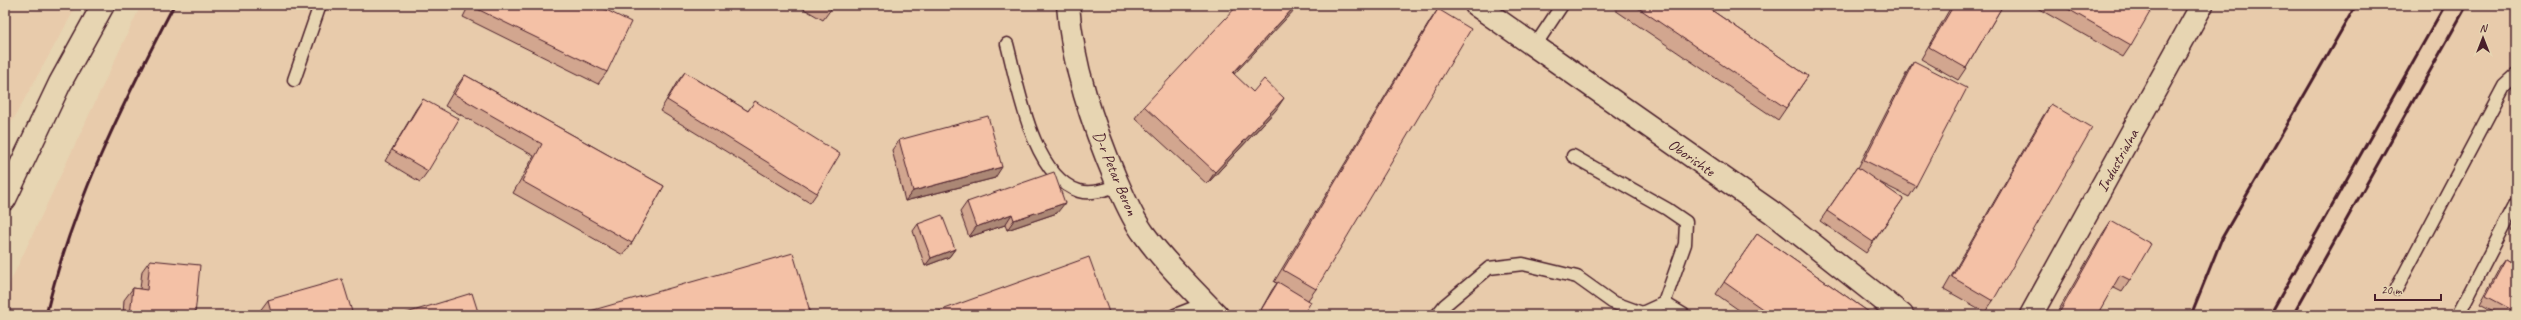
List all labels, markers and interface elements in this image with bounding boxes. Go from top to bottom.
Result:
north arrow [2463,18,2503,58]
text: N [2480,21,2489,35]
street label: Industrialna [2092,125,2144,195]
street label: D-r Petar Beron [1088,128,1142,219]
street label: Oborishte [1664,135,1720,182]
scale bar [2375,276,2441,302]
text: 20 m [2381,282,2403,298]

